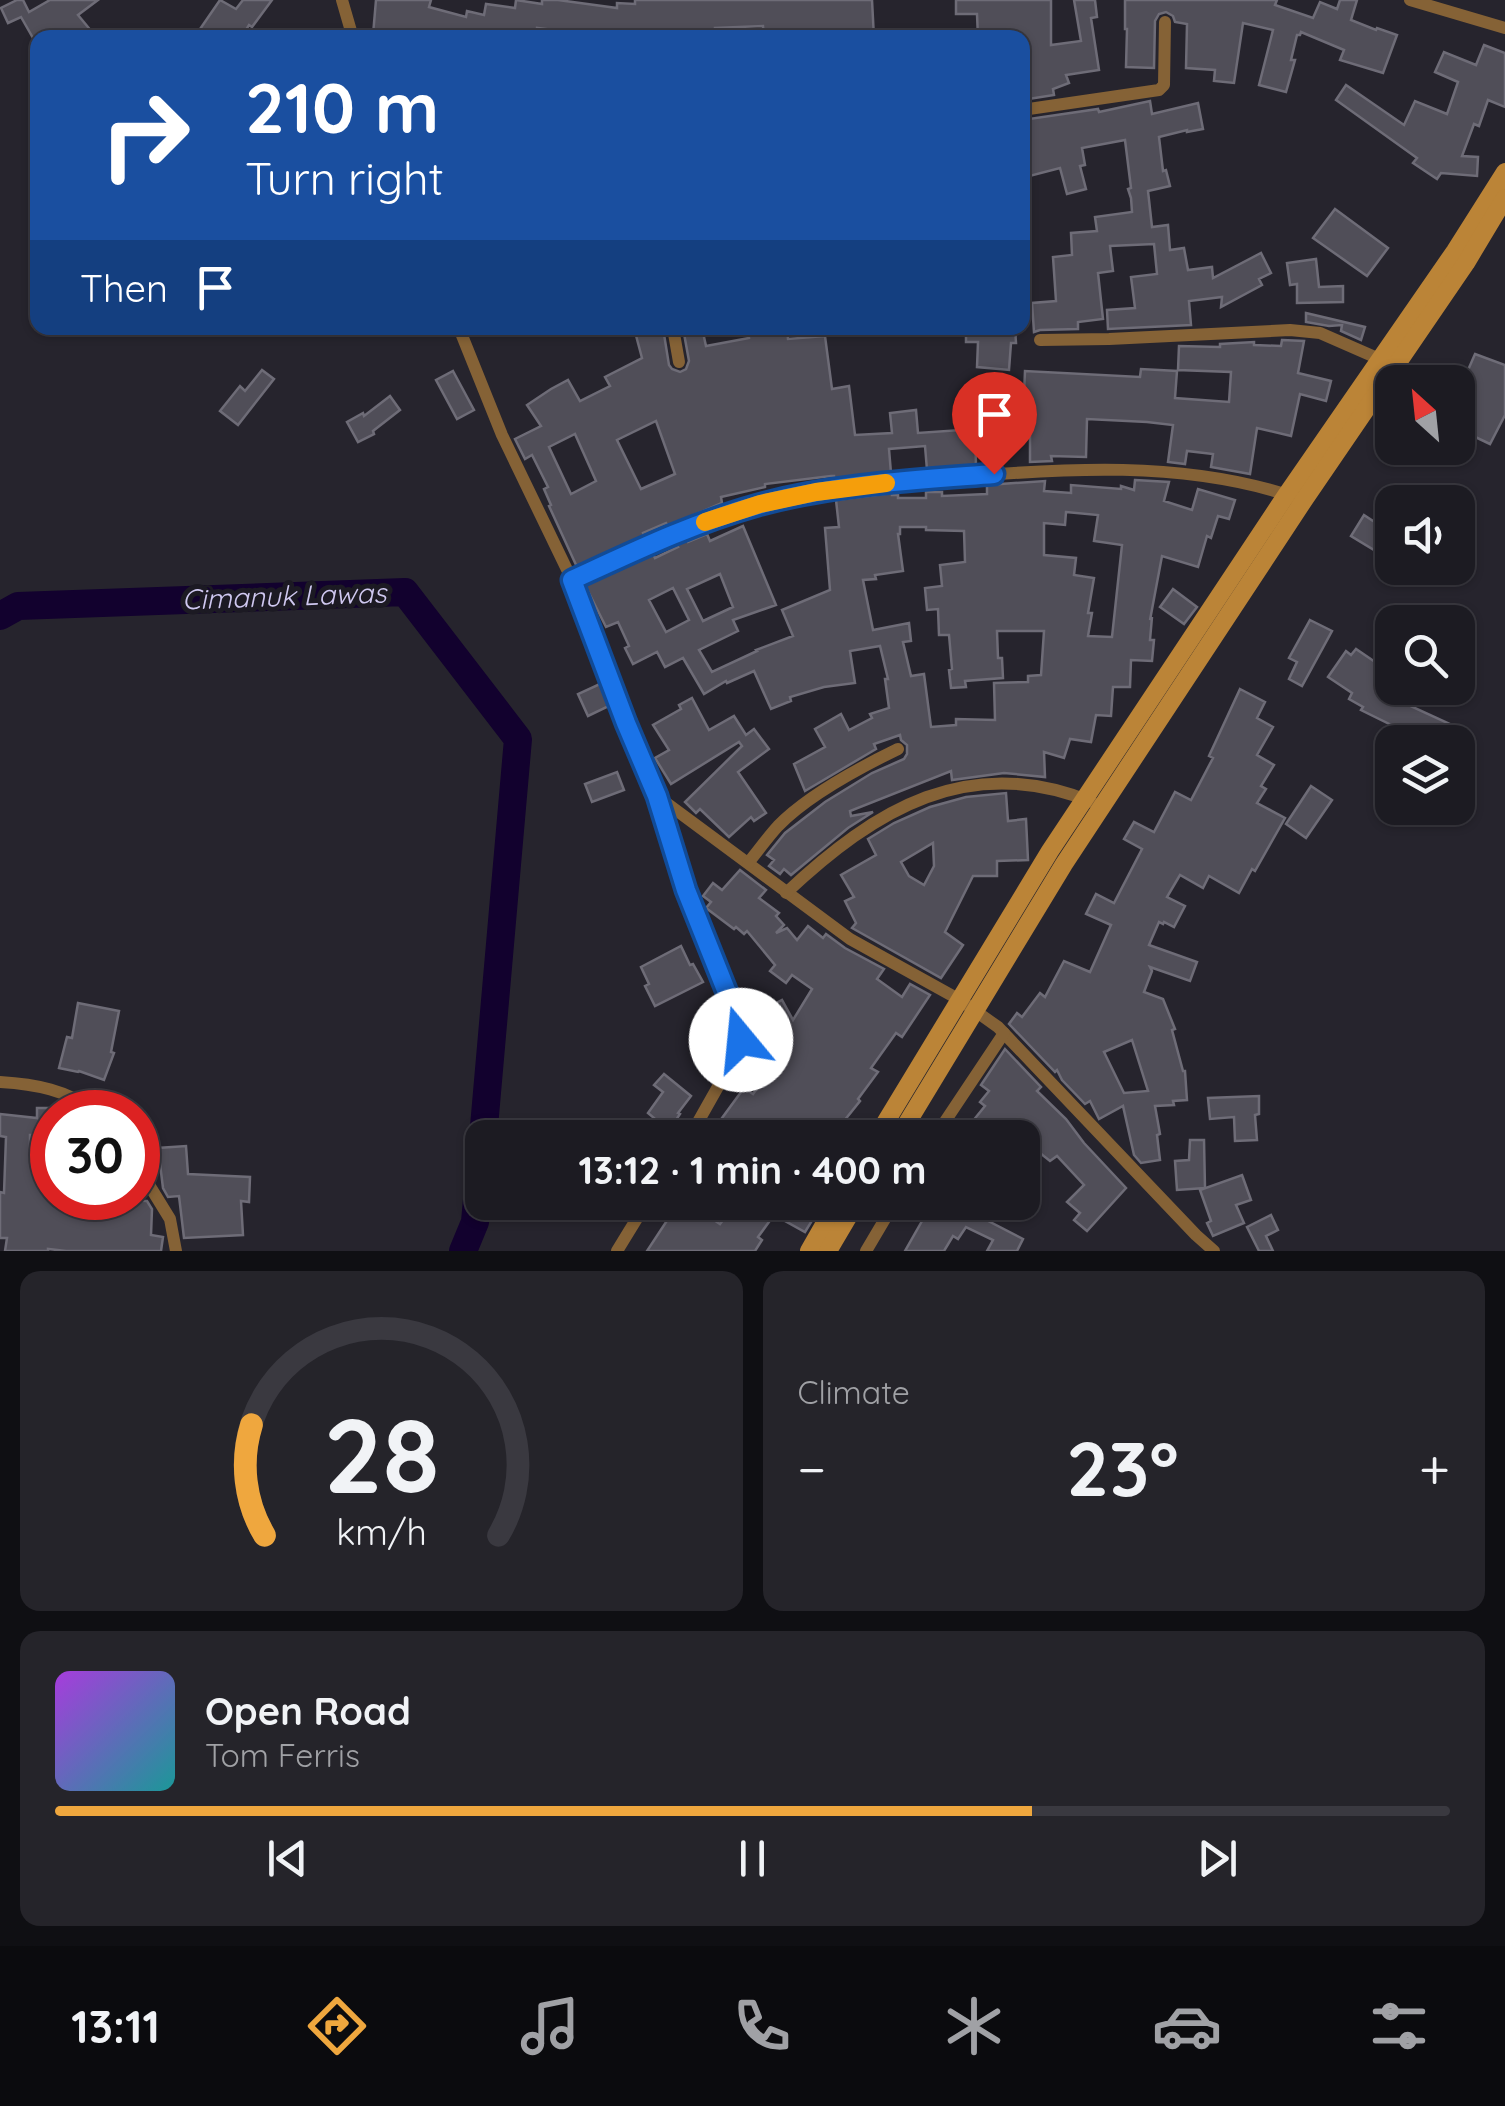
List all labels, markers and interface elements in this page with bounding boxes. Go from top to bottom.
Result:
text: 210 m [245,63,439,151]
icon: right [80,70,210,200]
text: Turn right [245,150,444,206]
icon: arrive [188,260,243,315]
text: Then [80,264,168,312]
north arrow [1375,365,1475,465]
map controls [1375,365,1475,825]
pin [952,372,1037,475]
icon: arrive [967,387,1022,442]
button: sound [1375,485,1475,585]
water label: Cimanuk Lawas [181,574,389,617]
button: search [1375,605,1475,705]
button: layers [1375,725,1475,825]
position arrow [689,988,793,1092]
speed limit sign: 30 [30,1090,160,1220]
text: 13:12 · 1 min · 400 m [578,1146,927,1194]
text: Climate [798,1372,910,1412]
text: 28 [323,1389,439,1519]
text: 23° [1066,1421,1179,1515]
text: − [798,1434,826,1503]
text: + [1419,1434,1450,1503]
text: km/h [336,1509,427,1554]
text: Open Road [205,1687,411,1735]
text: Tom Ferris [205,1735,360,1775]
icon: previous [260,1831,315,1886]
icon: pause [725,1831,780,1886]
icon: next [1190,1831,1245,1886]
icon: directions [302,1991,372,2061]
icon: music [515,1991,585,2061]
icon: phone [727,1991,797,2061]
icon: climate [939,1991,1009,2061]
icon: car [1152,1991,1222,2061]
icon: filters [1364,1991,1434,2061]
text: 13:11 [71,1998,160,2054]

